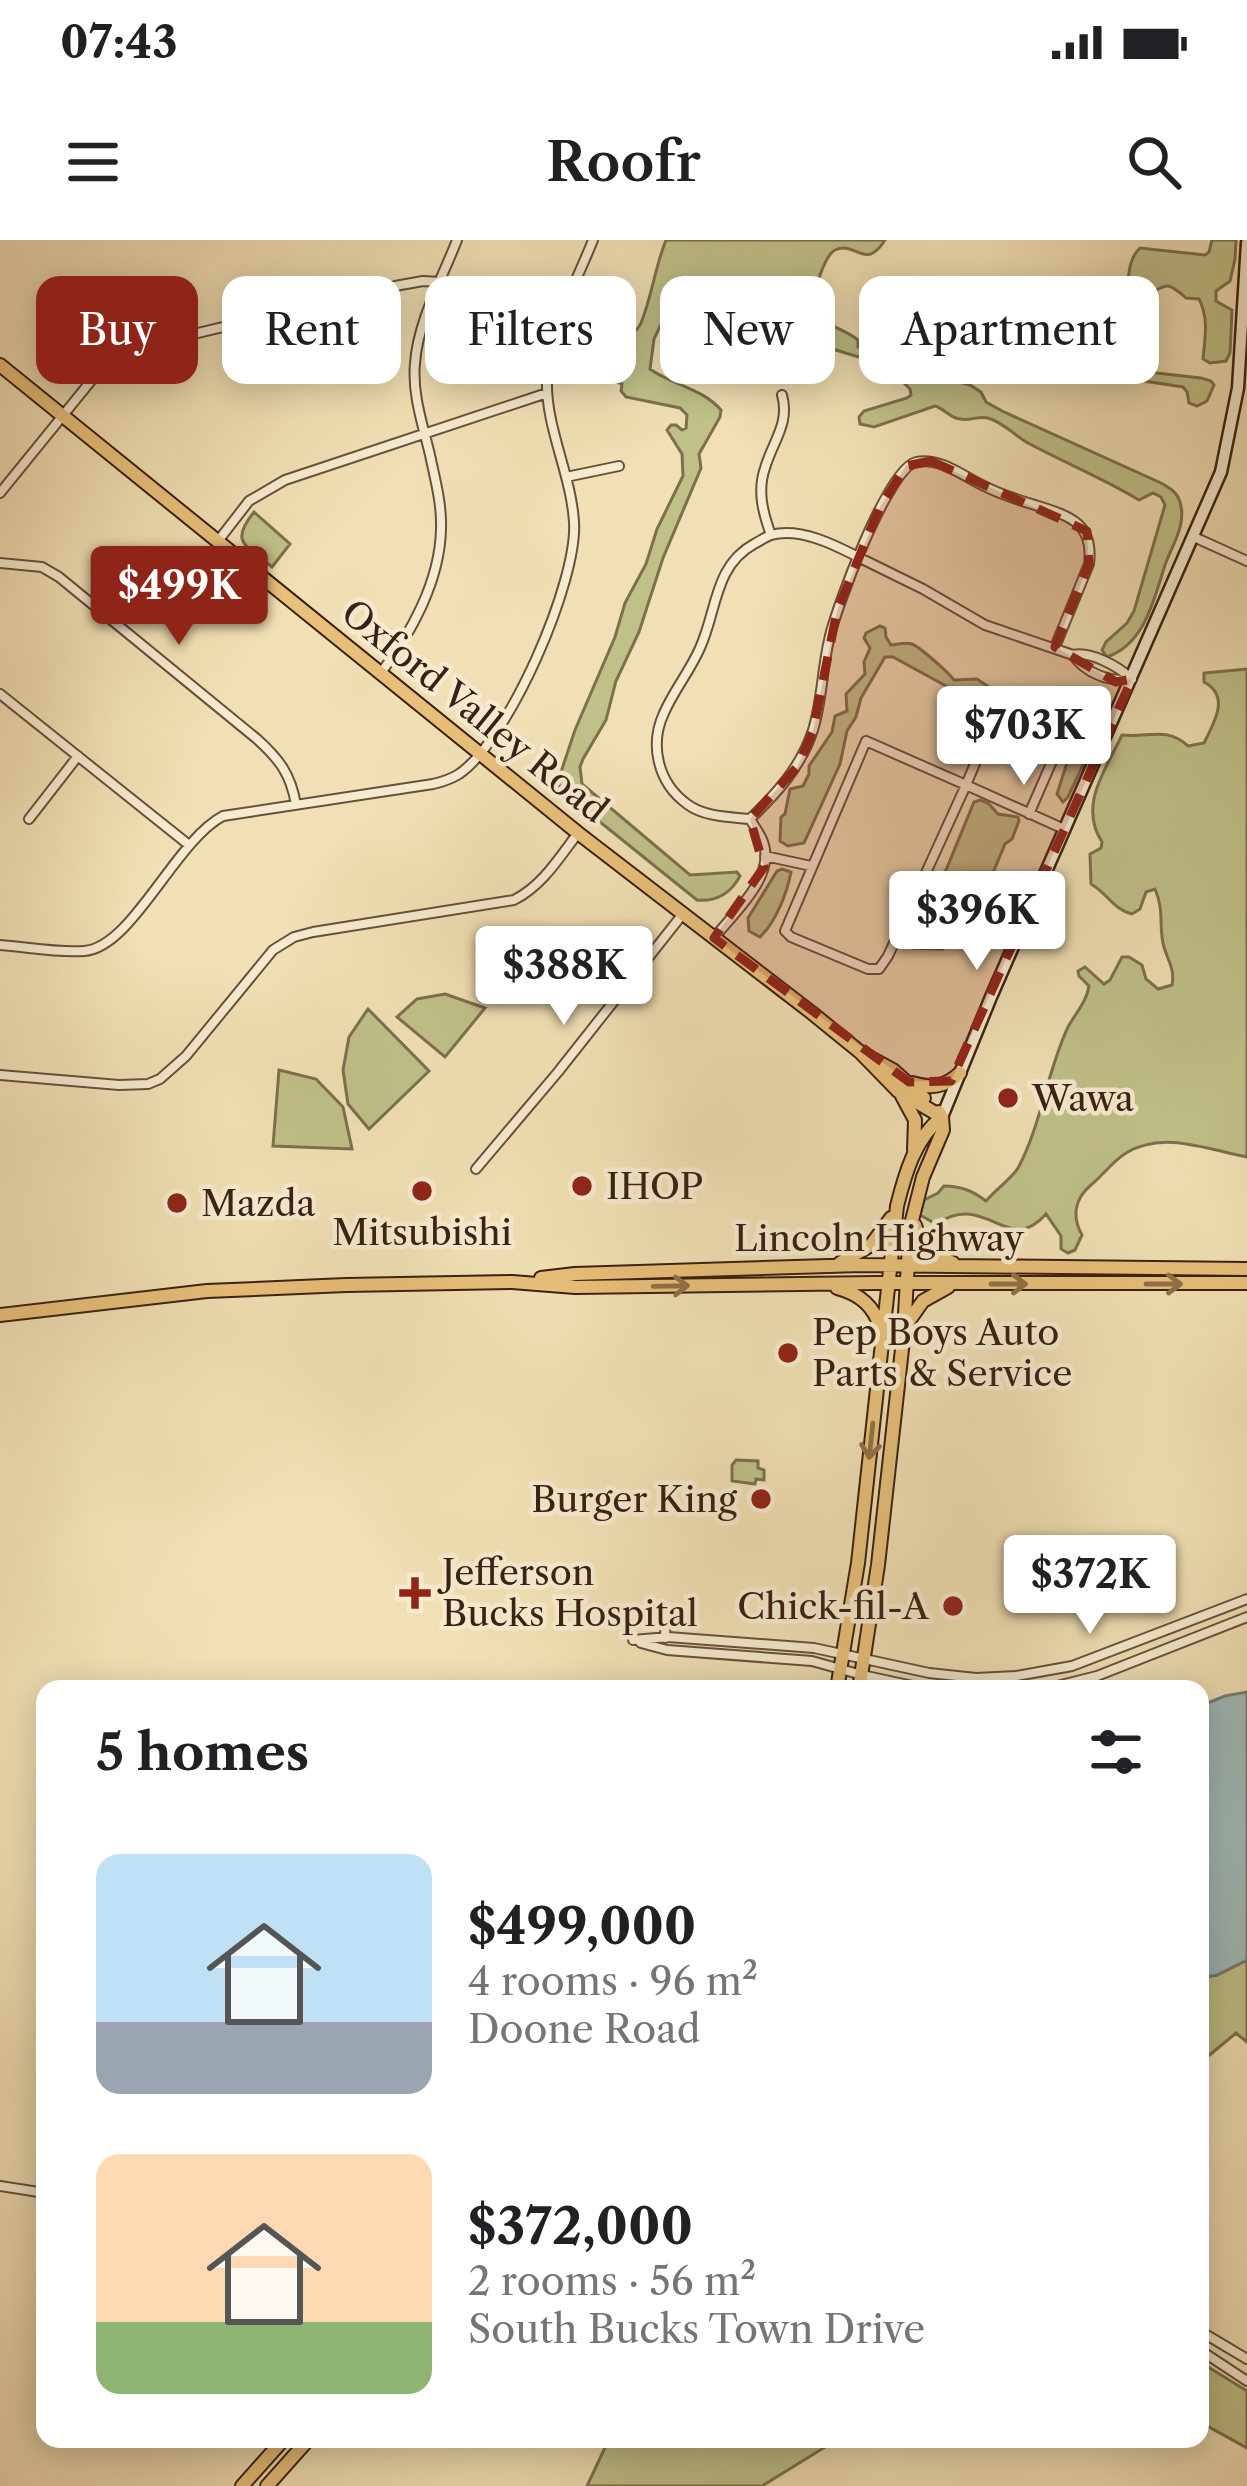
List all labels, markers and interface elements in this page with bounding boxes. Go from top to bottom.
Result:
text: 07:43 [60,14,178,70]
icon: menu [60,129,126,195]
text: Roofr [546,129,701,195]
icon: search [1121,129,1187,195]
chip: Buy [36,276,198,384]
chip: Rent [222,276,401,384]
chip: Filters [425,276,636,384]
chip: New [660,276,835,384]
chip: Apartment [859,276,1159,384]
pin: $499K [95,546,263,648]
text: $499K [118,561,240,609]
street label: Oxford Valley Road [333,590,617,832]
pin: $703K [940,686,1108,788]
text: $703K [964,701,1084,749]
pin: $396K [893,871,1061,973]
text: $396K [916,886,1038,934]
pin: $388K [480,926,648,1028]
text: $388K [503,941,626,989]
place label: Wawa [1031,1076,1134,1120]
marker: Wawa [995,1085,1021,1111]
place label: IHOP [606,1164,703,1208]
marker: IHOP [569,1173,595,1199]
marker: Mitsubishi [409,1178,435,1204]
place label: Mazda [201,1181,316,1225]
marker: Mazda [164,1190,190,1216]
place label: Mitsubishi [332,1210,512,1254]
street label: Lincoln Highway [734,1216,1025,1260]
one-way arrow [989,1273,1028,1295]
one-way arrow [1144,1273,1183,1295]
one-way arrow [651,1274,690,1297]
place label: Pep Boys Auto Parts & Service [812,1310,1072,1395]
marker: Pep Boys Auto Parts & Service [775,1340,801,1366]
one-way arrow [859,1421,881,1460]
place label: Burger King [531,1477,738,1521]
marker: Burger King [748,1486,774,1512]
pin: $372K [1006,1535,1174,1637]
place label: Jefferson Bucks Hospital [437,1550,698,1635]
text: $372K [1031,1550,1149,1598]
marker: Jefferson Bucks Hospital [399,1577,431,1609]
place label: Chick-fil-A [737,1584,930,1628]
marker: Chick-fil-A [940,1593,966,1619]
icon: filters [1083,1719,1149,1785]
text: 5 homes [96,1721,309,1783]
text: $499,000 [468,1895,696,1957]
icon: home [192,1902,336,2046]
text: 4 rooms · 96 m² [468,1957,758,2005]
text: Doone Road [468,2005,701,2053]
text: $372,000 [468,2195,693,2257]
icon: home [192,2202,336,2346]
text: 2 rooms · 56 m² [468,2257,756,2305]
text: South Bucks Town Drive [468,2305,925,2353]

